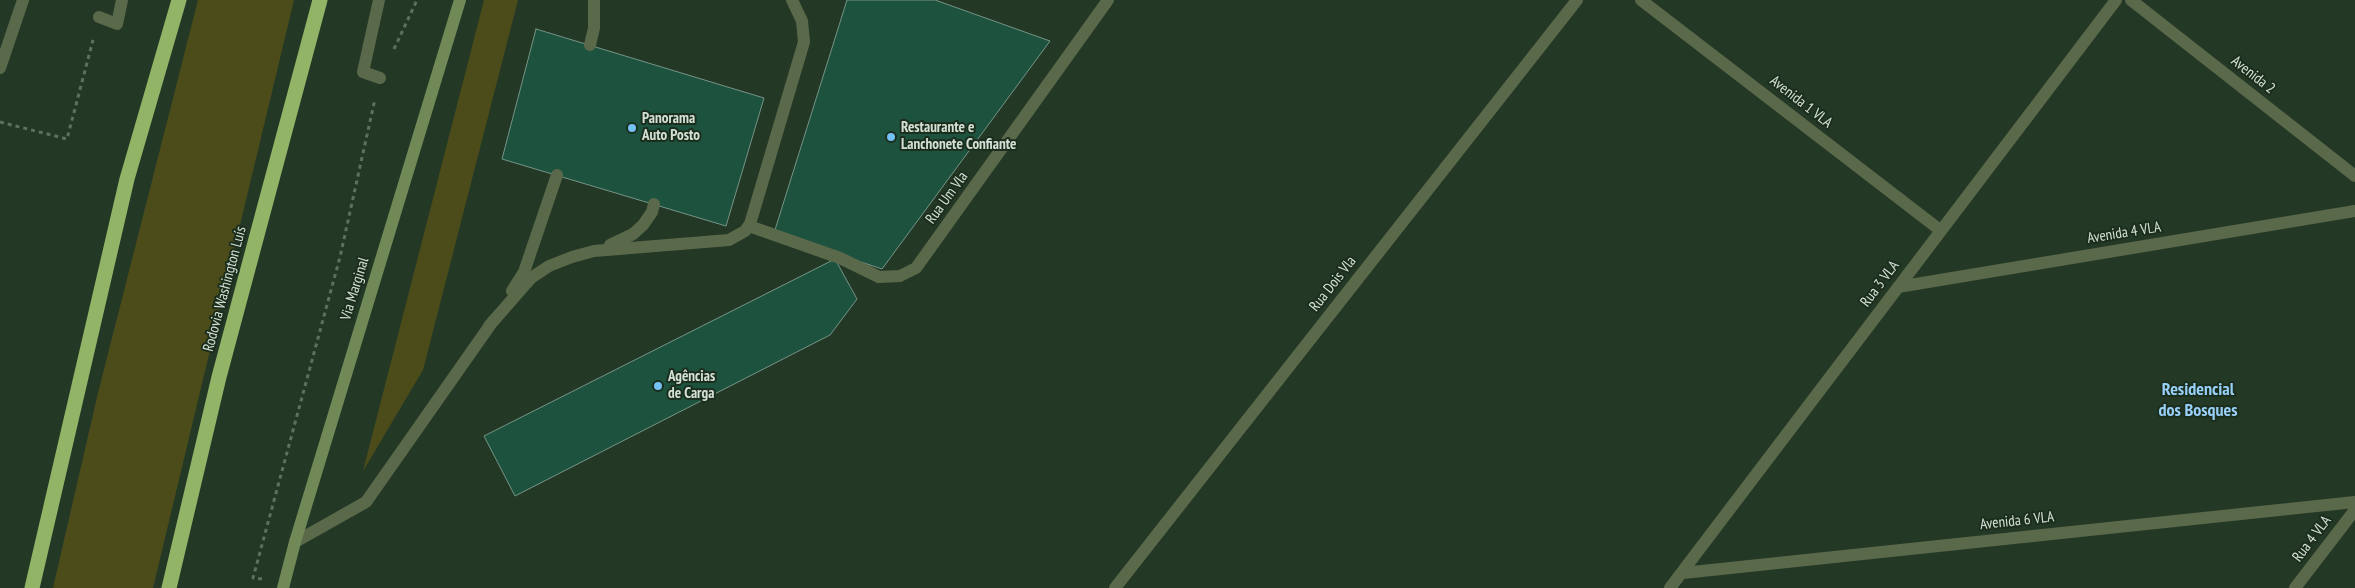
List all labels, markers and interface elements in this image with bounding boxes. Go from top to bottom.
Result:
street label: Avenida 2 [2227,52,2279,98]
street label: Avenida 1 VLA [1766,72,1836,132]
place label: Panorama Auto Posto [642,110,700,145]
place label: Restaurante e Lanchonete Confiante [901,119,1016,154]
marker: Panorama Auto Posto [626,122,638,134]
marker: Restaurante e Lanchonete Confiante [885,131,897,143]
street label: Rua Um Vla [922,168,972,228]
street label: Avenida 4 VLA [2086,218,2162,248]
street label: Rodovia Washington Luís [200,224,250,354]
street label: Rua Dois Vla [1306,253,1360,315]
street label: Via Marginal [337,255,373,323]
street label: Rua 3 VLA [1857,257,1903,311]
place label: Agências de Carga [668,368,715,403]
district label: Residencial dos Bosques [2158,379,2238,422]
marker: Agências de Carga [652,380,664,392]
street label: Avenida 6 VLA [1979,508,2055,534]
street label: Rua 4 VLA [2289,512,2335,566]

